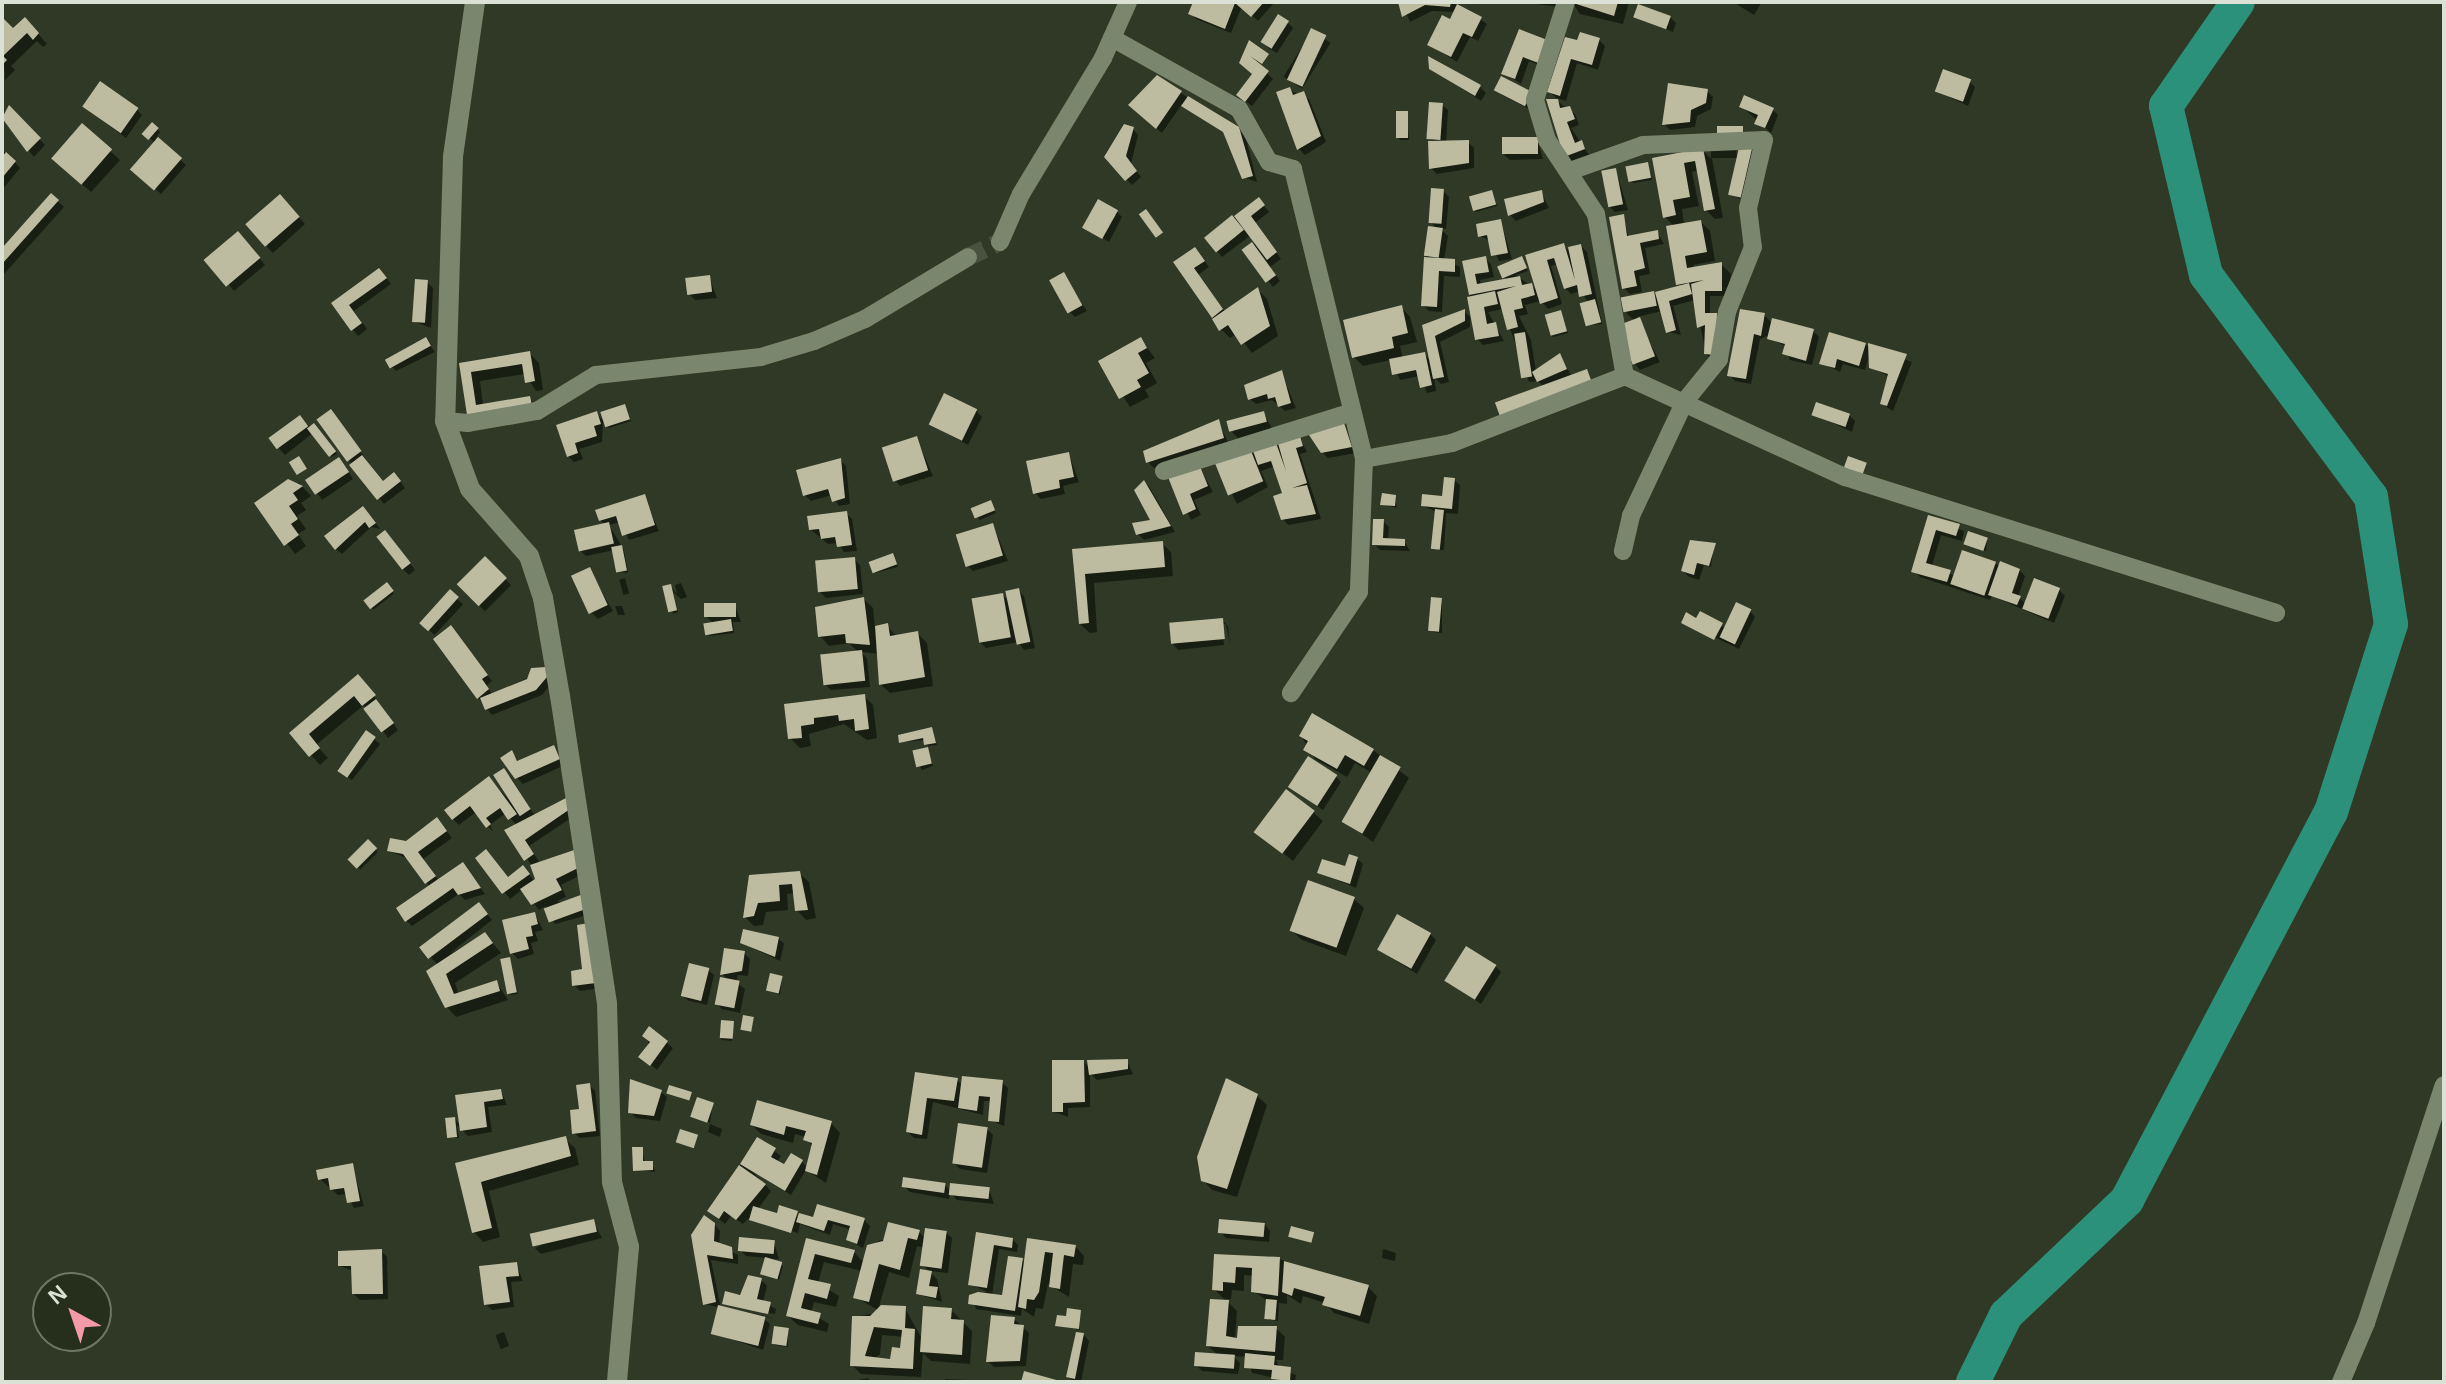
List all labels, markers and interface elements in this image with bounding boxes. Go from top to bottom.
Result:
north arrow [32,1272,112,1352]
text: N [43,1280,72,1309]

